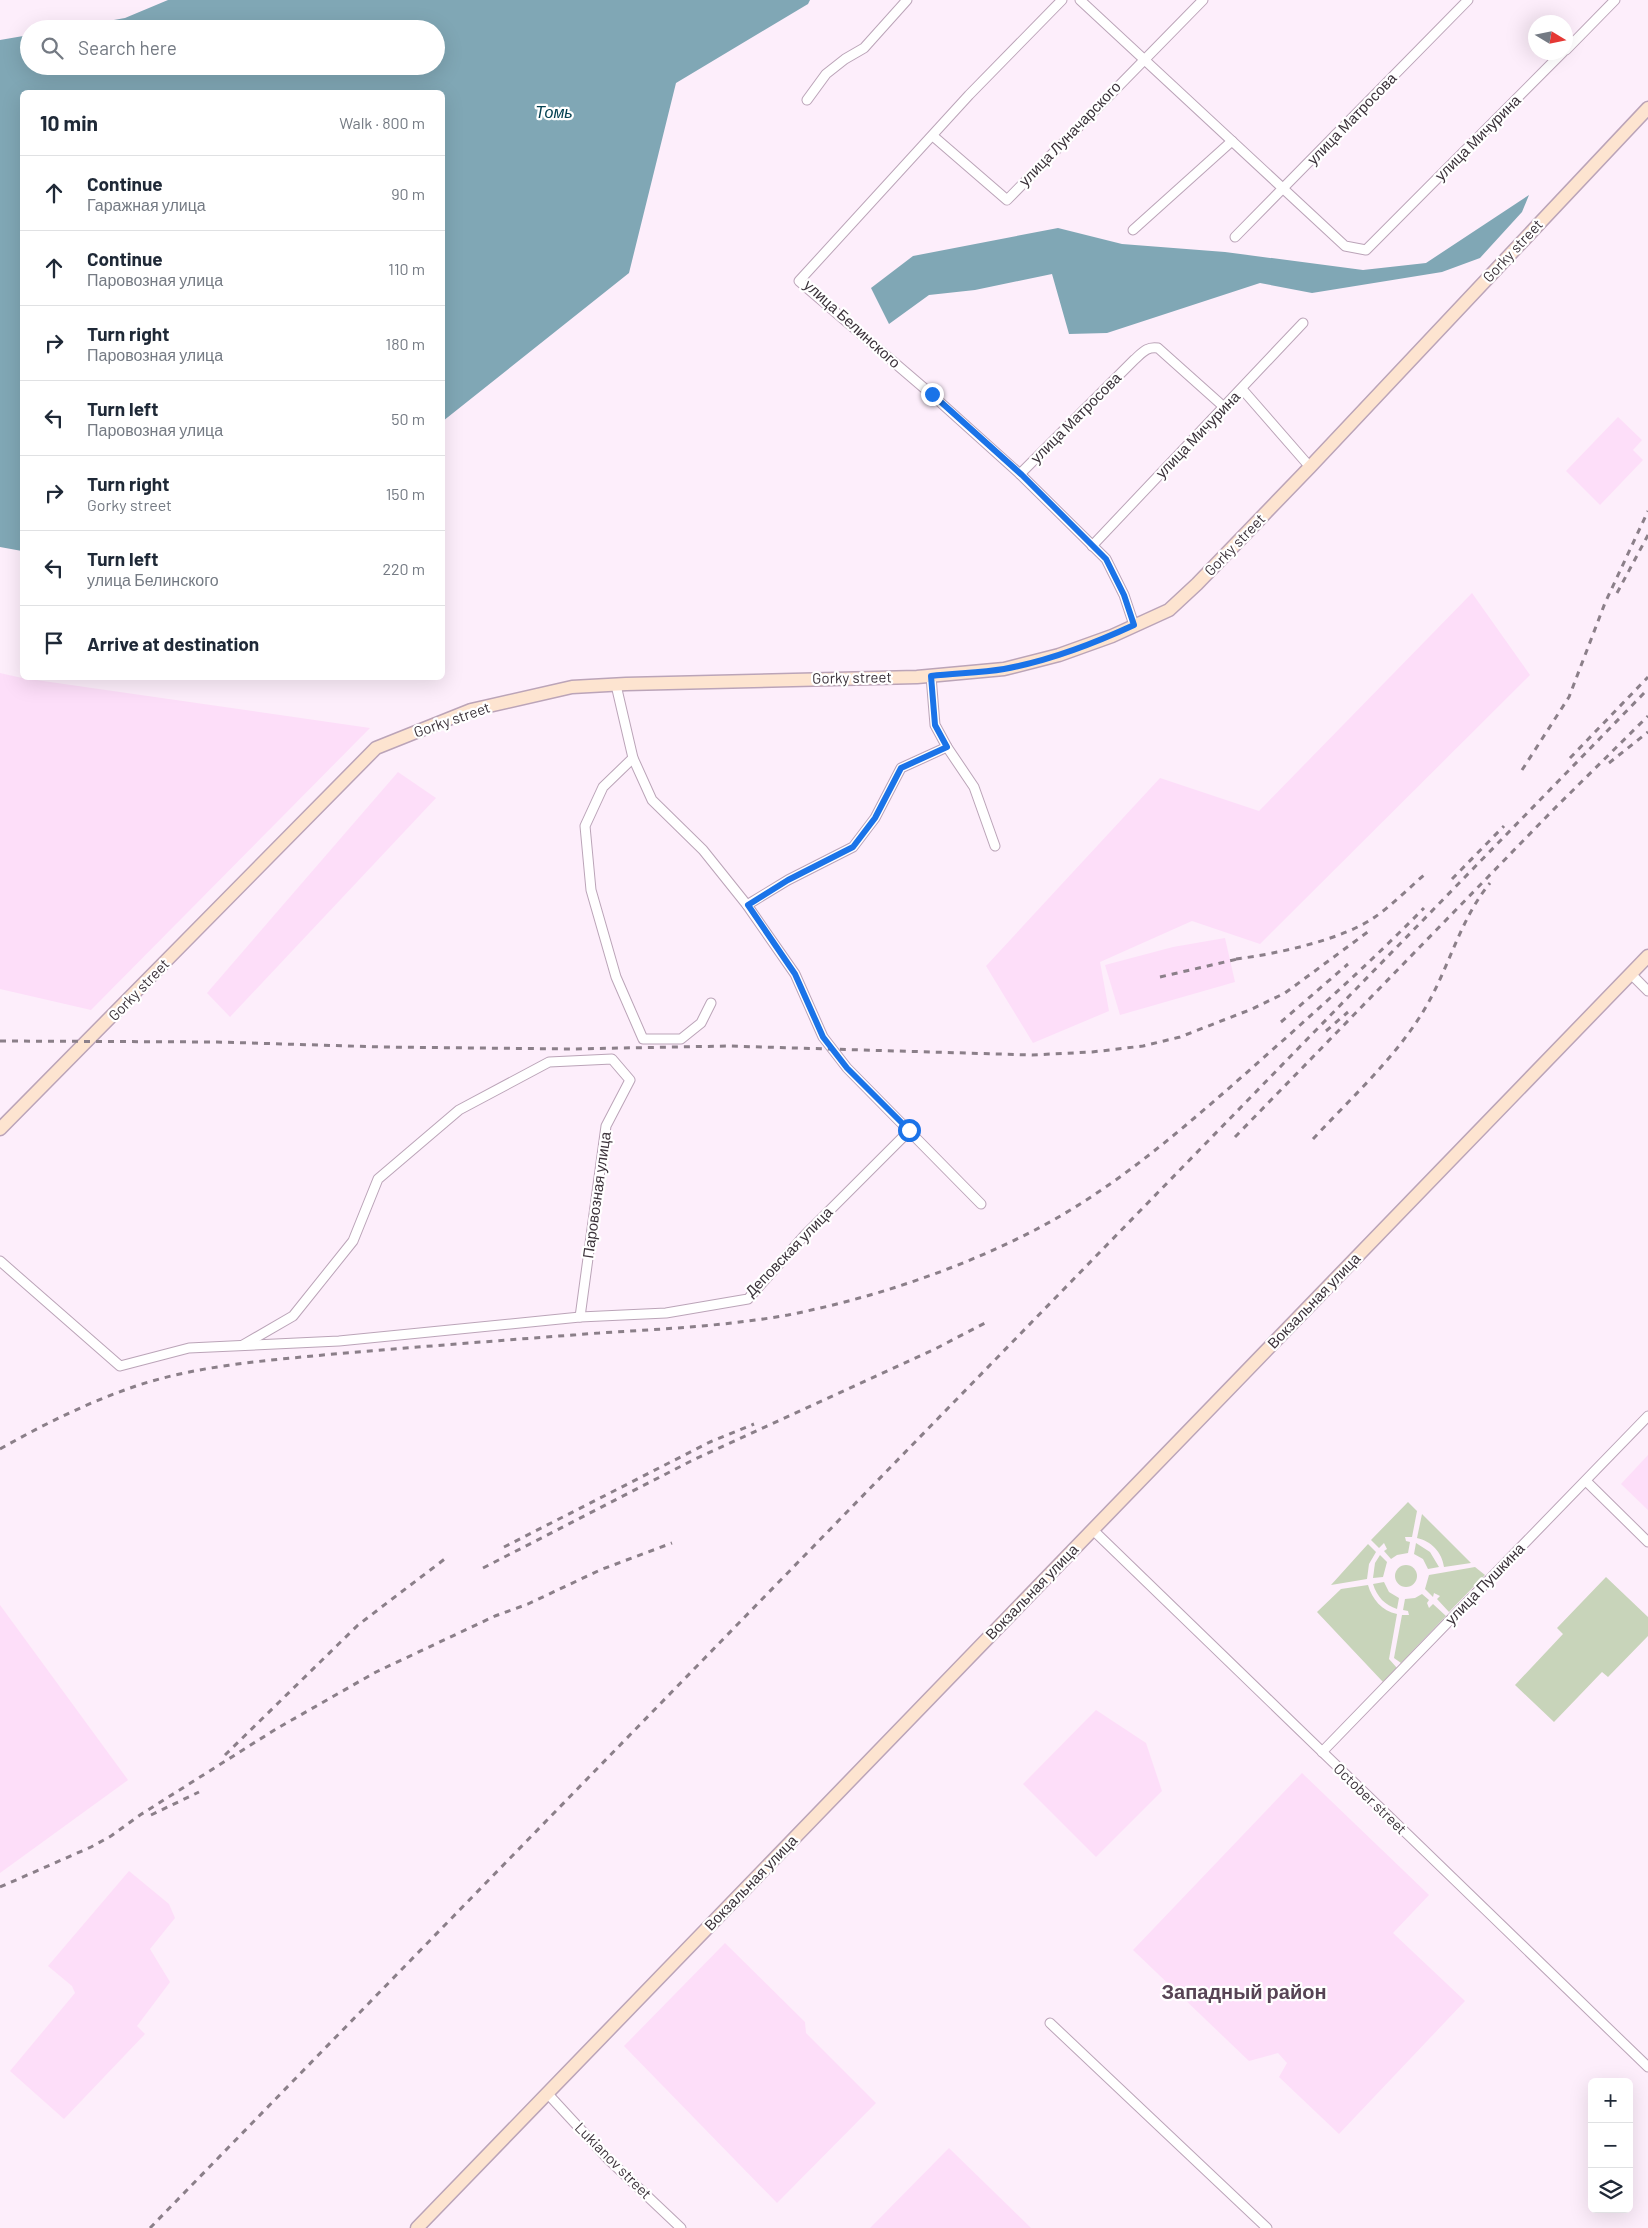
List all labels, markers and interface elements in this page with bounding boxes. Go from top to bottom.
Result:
north arrow [1528,15,1573,60]
search box [20,20,445,75]
icon: search [38,34,66,62]
text: Search here [78,36,177,59]
street label: улица Матросова [1303,68,1400,168]
street label: улица Луначарского [1015,77,1124,189]
street label: улица Мичурина [1431,90,1524,184]
water label: Томь [535,102,573,121]
text: 10 min [40,110,98,135]
text: Walk · 800 m [339,113,425,132]
text: Continue [87,172,163,195]
icon: ahead [40,179,68,207]
text: 90 m [391,184,425,203]
text: Гаражная улица [87,195,206,214]
street label: Gorky street [1479,215,1546,286]
text: Continue [87,247,163,270]
icon: ahead [40,254,68,282]
text: 110 m [388,259,425,278]
text: Паровозная улица [87,270,223,289]
street label: улица Белинского [801,275,905,371]
text: Turn right [87,322,169,345]
icon: right [40,329,68,357]
text: 180 m [386,334,425,353]
text: Паровозная улица [87,345,223,364]
street label: улица Матросова [1026,368,1125,466]
route end [921,383,944,406]
street label: улица Мичурина [1151,387,1244,481]
text: Turn left [87,397,158,420]
icon: left [40,404,68,432]
text: 50 m [391,409,425,428]
text: Паровозная улица [87,420,223,439]
text: Turn right [87,472,169,495]
icon: right [40,479,68,507]
text: 150 m [386,484,425,503]
text: Gorky street [87,495,172,514]
street label: Gorky street [1200,509,1268,579]
text: Turn left [87,547,158,570]
icon: left [40,554,68,582]
text: 220 m [382,559,425,578]
text: улица Белинского [87,570,219,589]
icon: arrive [40,629,68,657]
text: Arrive at destination [87,632,259,655]
street label: Gorky street [812,667,892,687]
street label: Gorky street [411,698,492,741]
street label: Gorky street [104,954,172,1024]
route start [898,1119,921,1142]
street label: Паровозная улица [578,1130,614,1259]
street label: Деповская улица [741,1202,836,1300]
street label: Вокзальная улица [1263,1248,1364,1352]
street label: улица Пушкина [1441,1538,1528,1628]
street label: Вокзальная улица [981,1539,1082,1643]
street label: October street [1330,1759,1411,1838]
street label: Вокзальная улица [700,1830,801,1934]
district label: Западный район [1162,1979,1326,2003]
map controls [1588,2078,1633,2213]
button: + [1588,2078,1633,2123]
street label: Lukianov street [572,2118,656,2202]
button: − [1588,2123,1633,2168]
button: layers [1588,2168,1633,2213]

